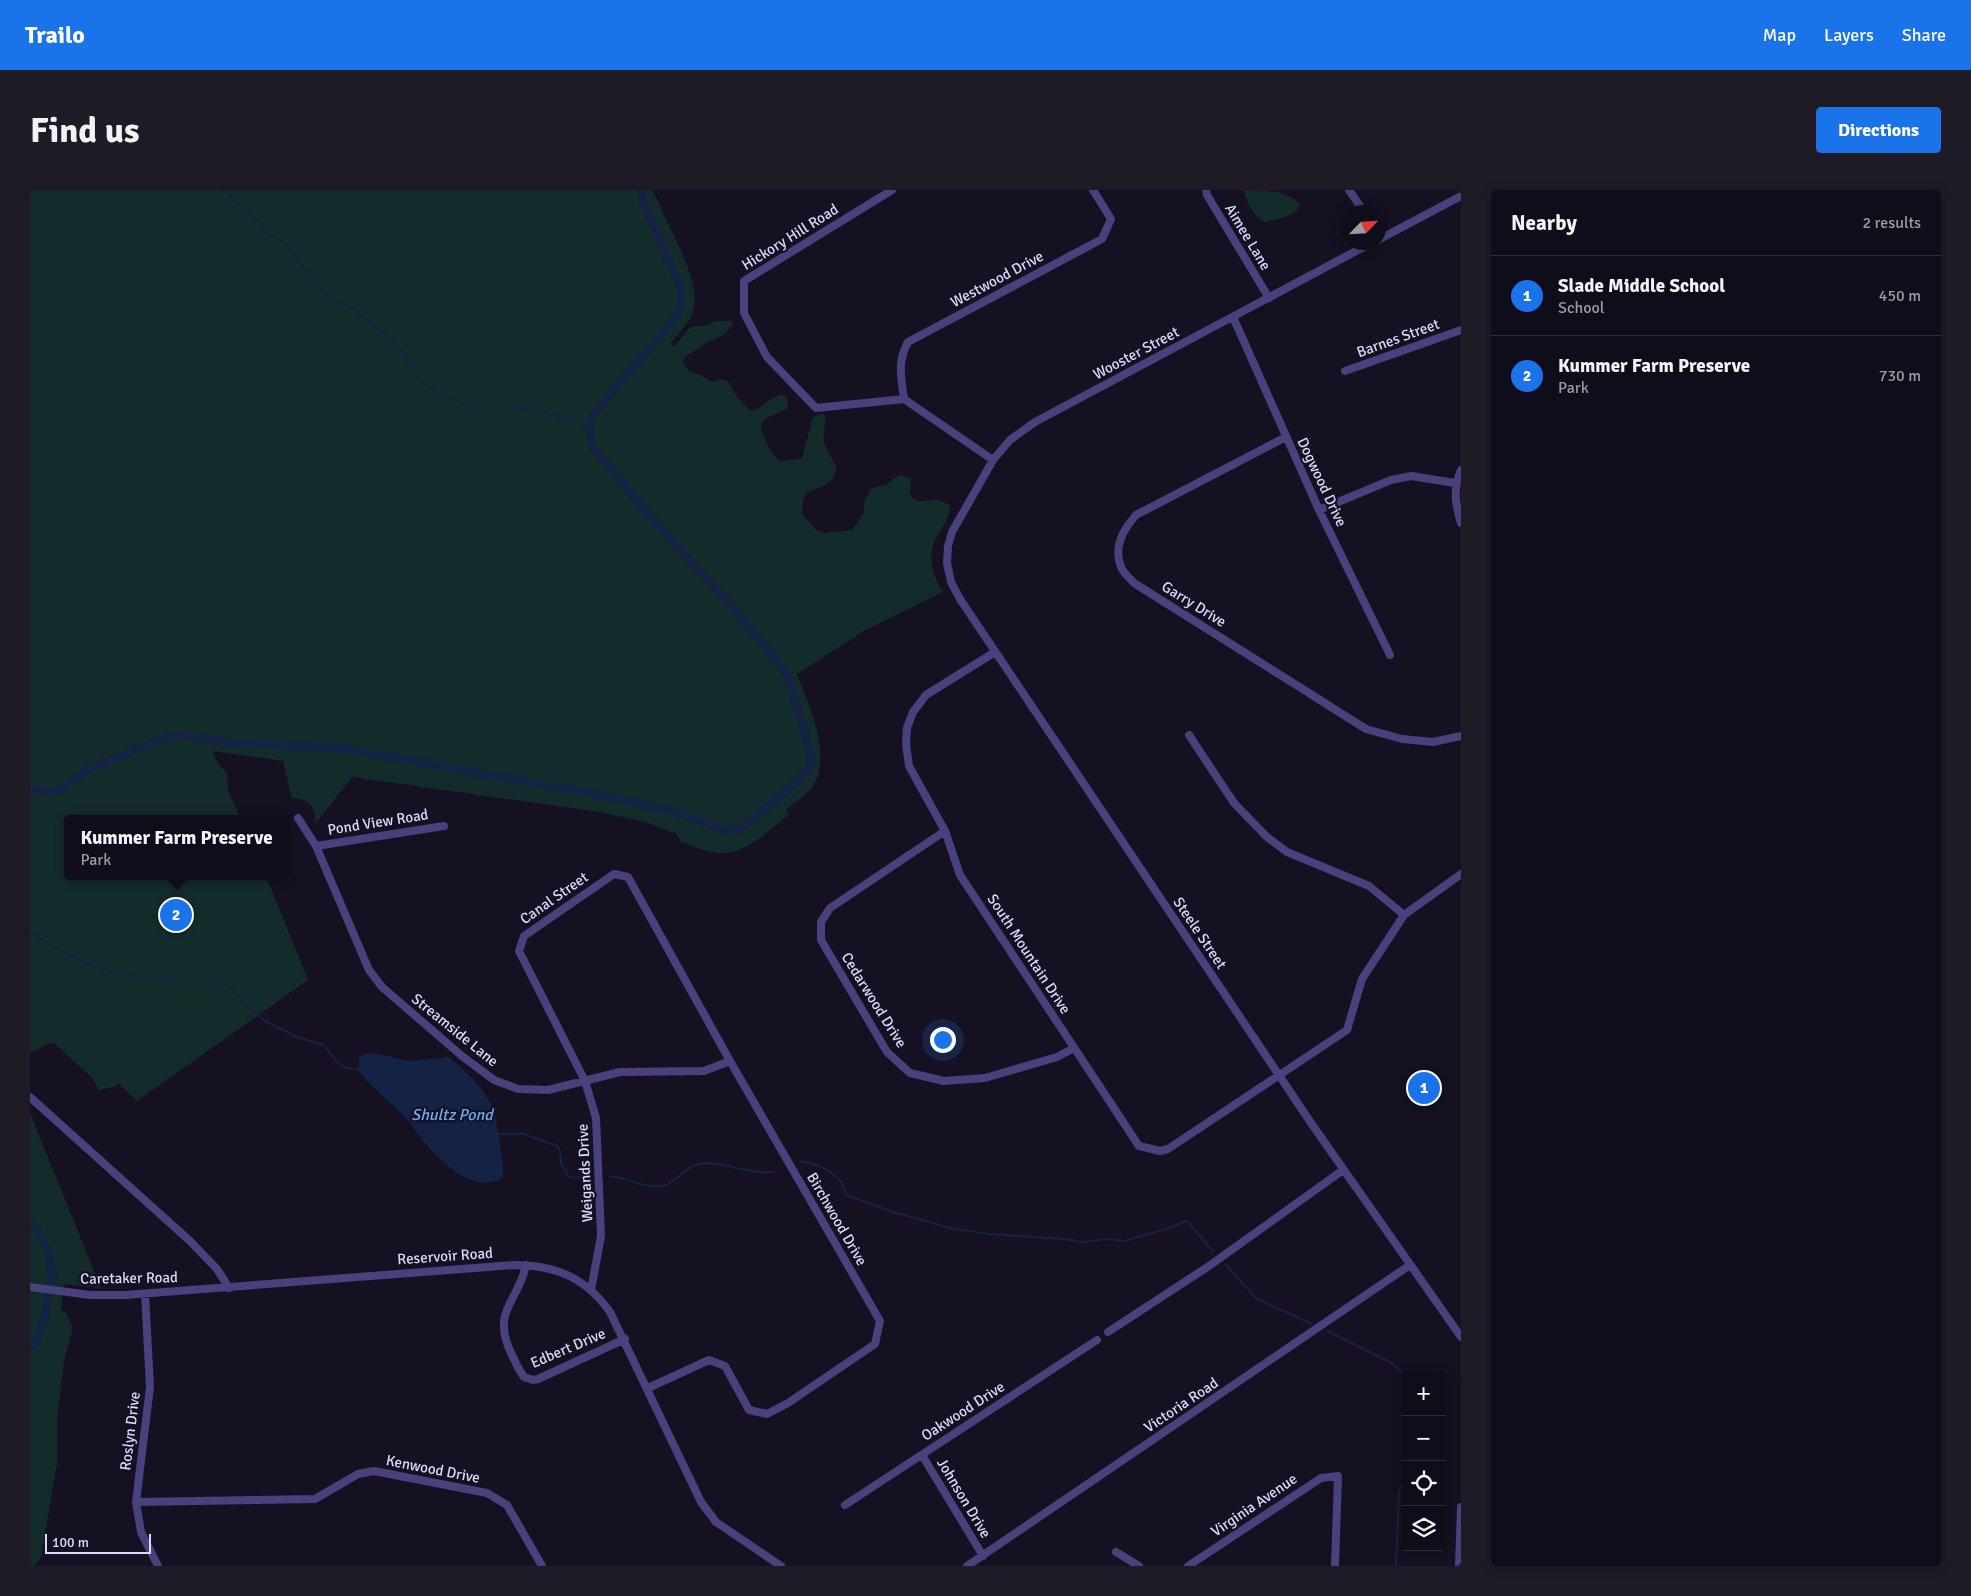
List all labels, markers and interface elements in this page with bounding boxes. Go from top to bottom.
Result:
text: Trailo [25,20,85,50]
text: Map [1763,24,1796,46]
text: Layers [1824,24,1874,46]
text: Share [1902,24,1946,46]
button: Directions [1816,107,1941,153]
text: Find us [30,109,140,152]
street label: Hickory Hill Road [738,200,842,274]
street label: Aimee Lane [1221,200,1275,274]
north arrow [1341,205,1386,250]
text: Nearby [1511,210,1577,236]
text: 2 results [1862,213,1921,233]
street label: Westwood Drive [947,247,1047,311]
text: Slade Middle School [1558,274,1725,298]
text: 1 [1523,286,1531,306]
text: 450 m [1879,286,1921,306]
text: School [1558,298,1604,318]
street label: Barnes Street [1354,315,1442,361]
street label: Wooster Street [1090,323,1182,383]
text: Kummer Farm Preserve [1558,354,1750,378]
text: 2 [1523,366,1531,386]
text: 730 m [1879,366,1921,386]
text: Park [1558,378,1589,398]
street label: Dogwood Drive [1293,434,1351,530]
street label: Garry Drive [1158,577,1230,631]
street label: Pond View Road [326,805,430,839]
popup [64,815,289,880]
text: Kummer Farm Preserve [80,826,273,850]
text: Park [80,850,111,870]
street label: Canal Street [516,868,592,928]
street label: South Mountain Drive [984,891,1074,1017]
street label: Steele Street [1169,894,1231,972]
pin: 2 [160,896,192,934]
street label: Cedarwood Drive [838,949,910,1051]
street label: Streamside Lane [408,990,502,1070]
your location [930,1027,956,1053]
pin: 1 [1408,1069,1440,1107]
water label: Shultz Pond [411,1105,495,1125]
street label: Weigands Drive [573,1123,597,1223]
street label: Birchwood Drive [803,1169,871,1269]
street label: Reservoir Road [397,1244,493,1268]
street label: Caretaker Road [80,1268,178,1288]
street label: Edbert Drive [528,1324,608,1372]
map controls [1401,1371,1446,1551]
button: + [1401,1371,1446,1416]
street label: Victoria Road [1141,1374,1222,1436]
street label: Oakwood Drive [918,1377,1008,1445]
street label: Roslyn Drive [116,1390,144,1472]
button: − [1401,1416,1446,1461]
street label: Kenwood Drive [385,1451,481,1487]
street label: Johnson Drive [933,1455,995,1541]
button: locate [1401,1461,1446,1506]
street label: Virginia Avenue [1207,1470,1301,1540]
button: layers [1401,1506,1446,1551]
scale bar [45,1531,151,1554]
text: 100 m [52,1534,89,1551]

